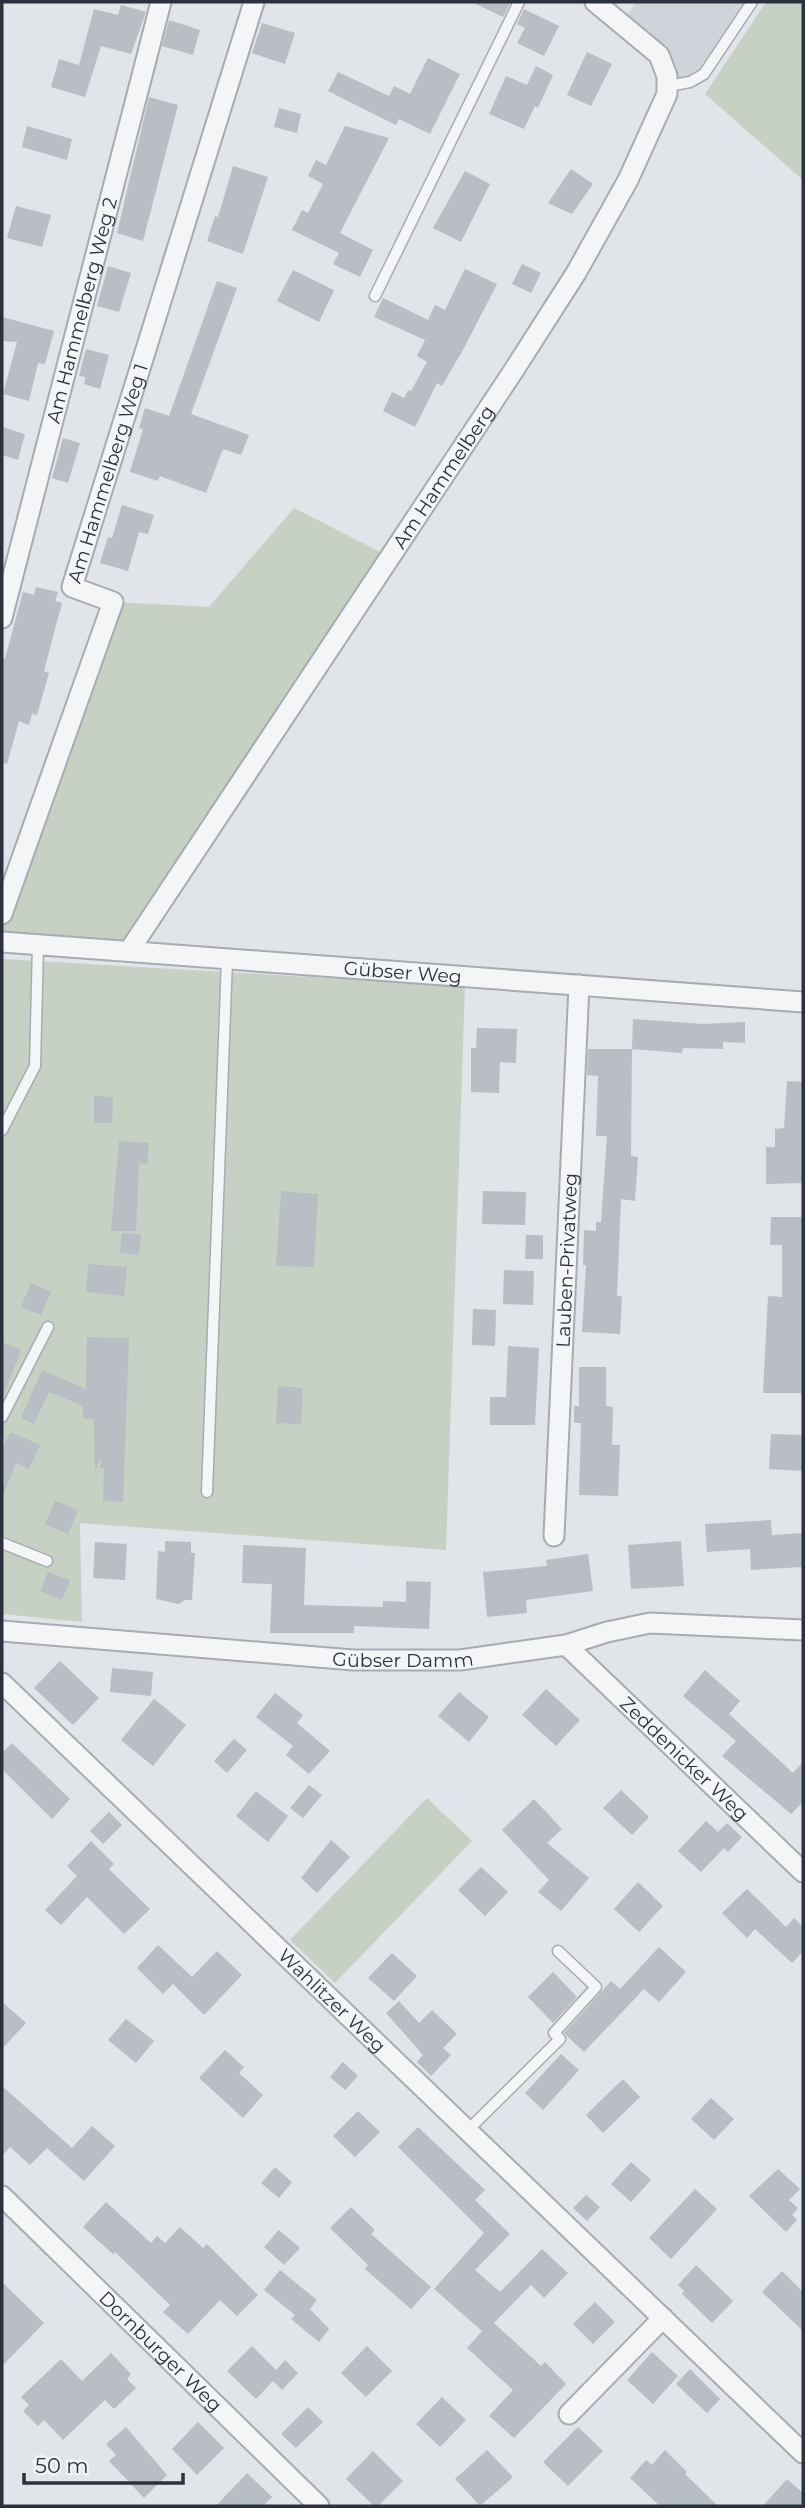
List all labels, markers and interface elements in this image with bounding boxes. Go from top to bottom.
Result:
street label: Am Hammelberg Weg 2 [41,194,122,426]
street label: Am Hammelberg Weg 1 [62,361,152,586]
street label: Am Hammelberg [388,401,499,553]
street label: Gübser Weg [343,956,463,988]
street label: Lauben-Privatweg [551,1172,582,1348]
street label: Gübser Damm [331,1647,475,1672]
street label: Zeddenicker Weg [615,1692,753,1825]
street label: Wahlitzer Weg [274,1944,391,2057]
street label: Dornburger Weg [95,2286,227,2416]
scale bar [24,2442,184,2486]
text: 50 m [35,2453,89,2478]

